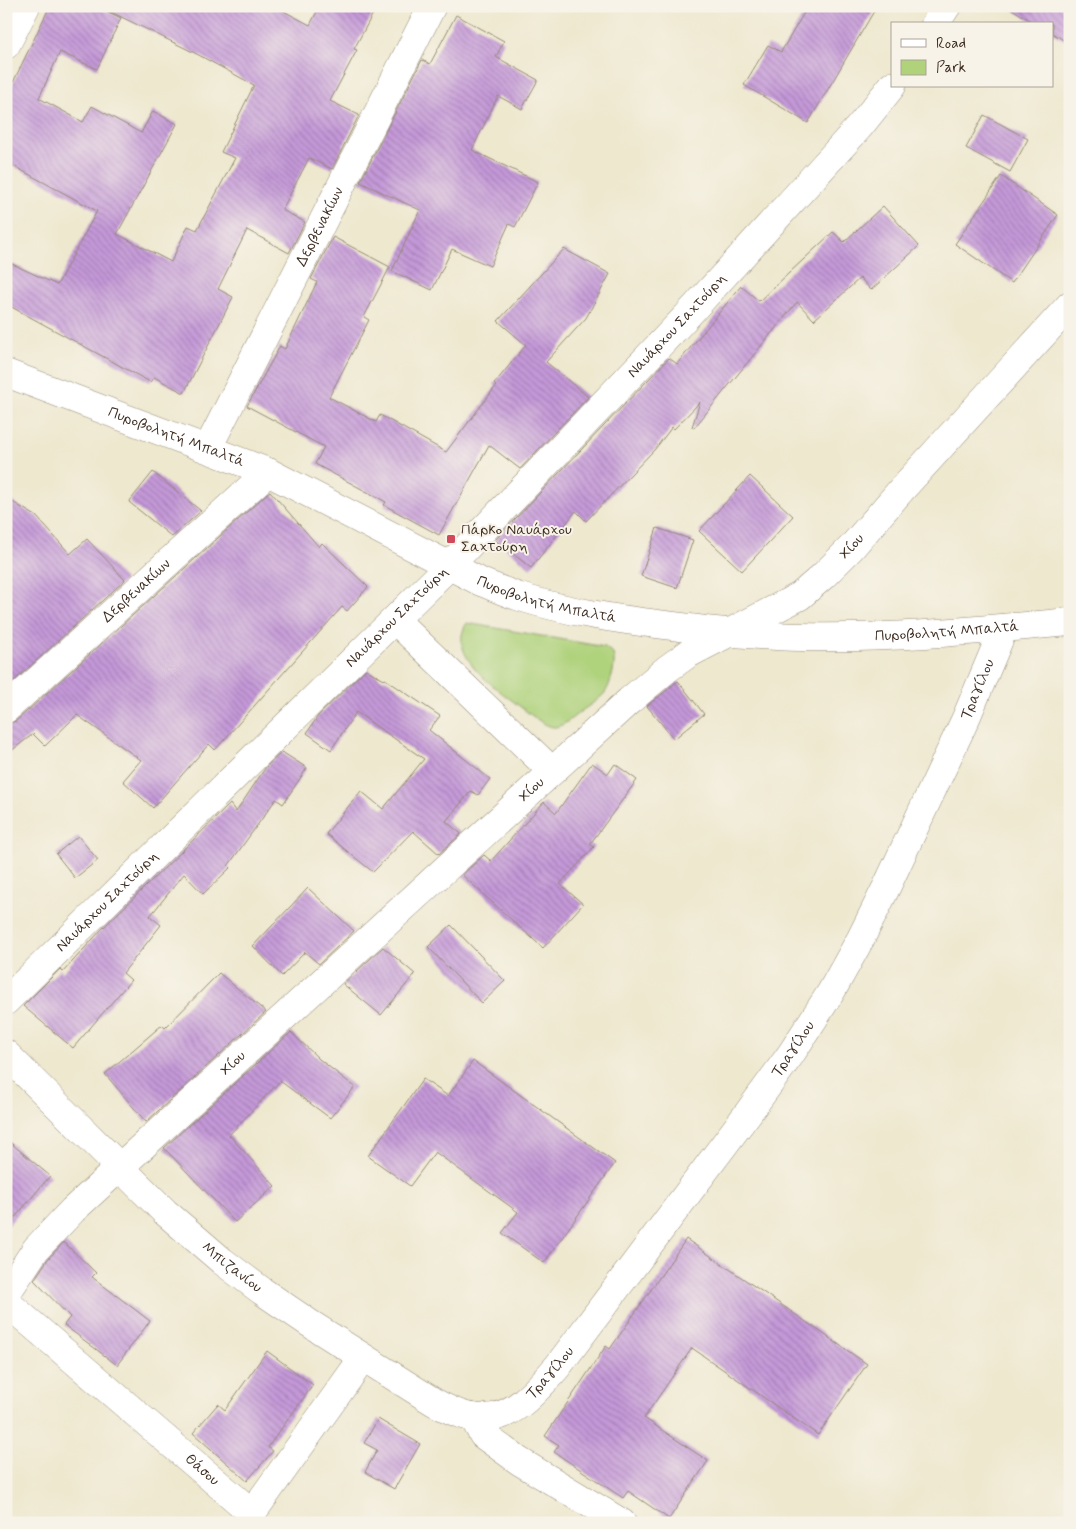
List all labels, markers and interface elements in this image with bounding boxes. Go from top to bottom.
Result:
legend [891,22,1054,88]
text: Road [936,34,966,54]
text: Park [936,58,966,78]
street label: Δερβενακίων [292,183,349,270]
street label: Ναυάρχου Σαχτούρη [623,269,731,382]
street label: Πυροβολητή Μπαλτά [105,402,248,472]
place label: Πάρκο Ναυάρχου Σαχτούρη [461,520,572,557]
street label: Χίου [835,529,869,564]
marker: Πάρκο Ναυάρχου Σαχτούρη [445,533,457,545]
street label: Δερβενακίων [98,554,176,627]
street label: Ναυάρχου Σαχτούρη [341,562,453,672]
street label: Πυροβολητή Μπαλτά [474,571,618,628]
street label: Πυροβολητή Μπαλτά [874,617,1020,646]
street label: Τραγίλου [956,656,1000,723]
street label: Χίου [515,773,549,807]
street label: Ναυάρχου Σαχτούρη [52,846,163,956]
street label: Τραγίλου [767,1017,820,1081]
street label: Χίου [216,1046,251,1080]
street label: Μπιζανίου [197,1238,266,1298]
street label: Τραγίλου [522,1342,579,1404]
street label: Θάσου [180,1449,224,1491]

